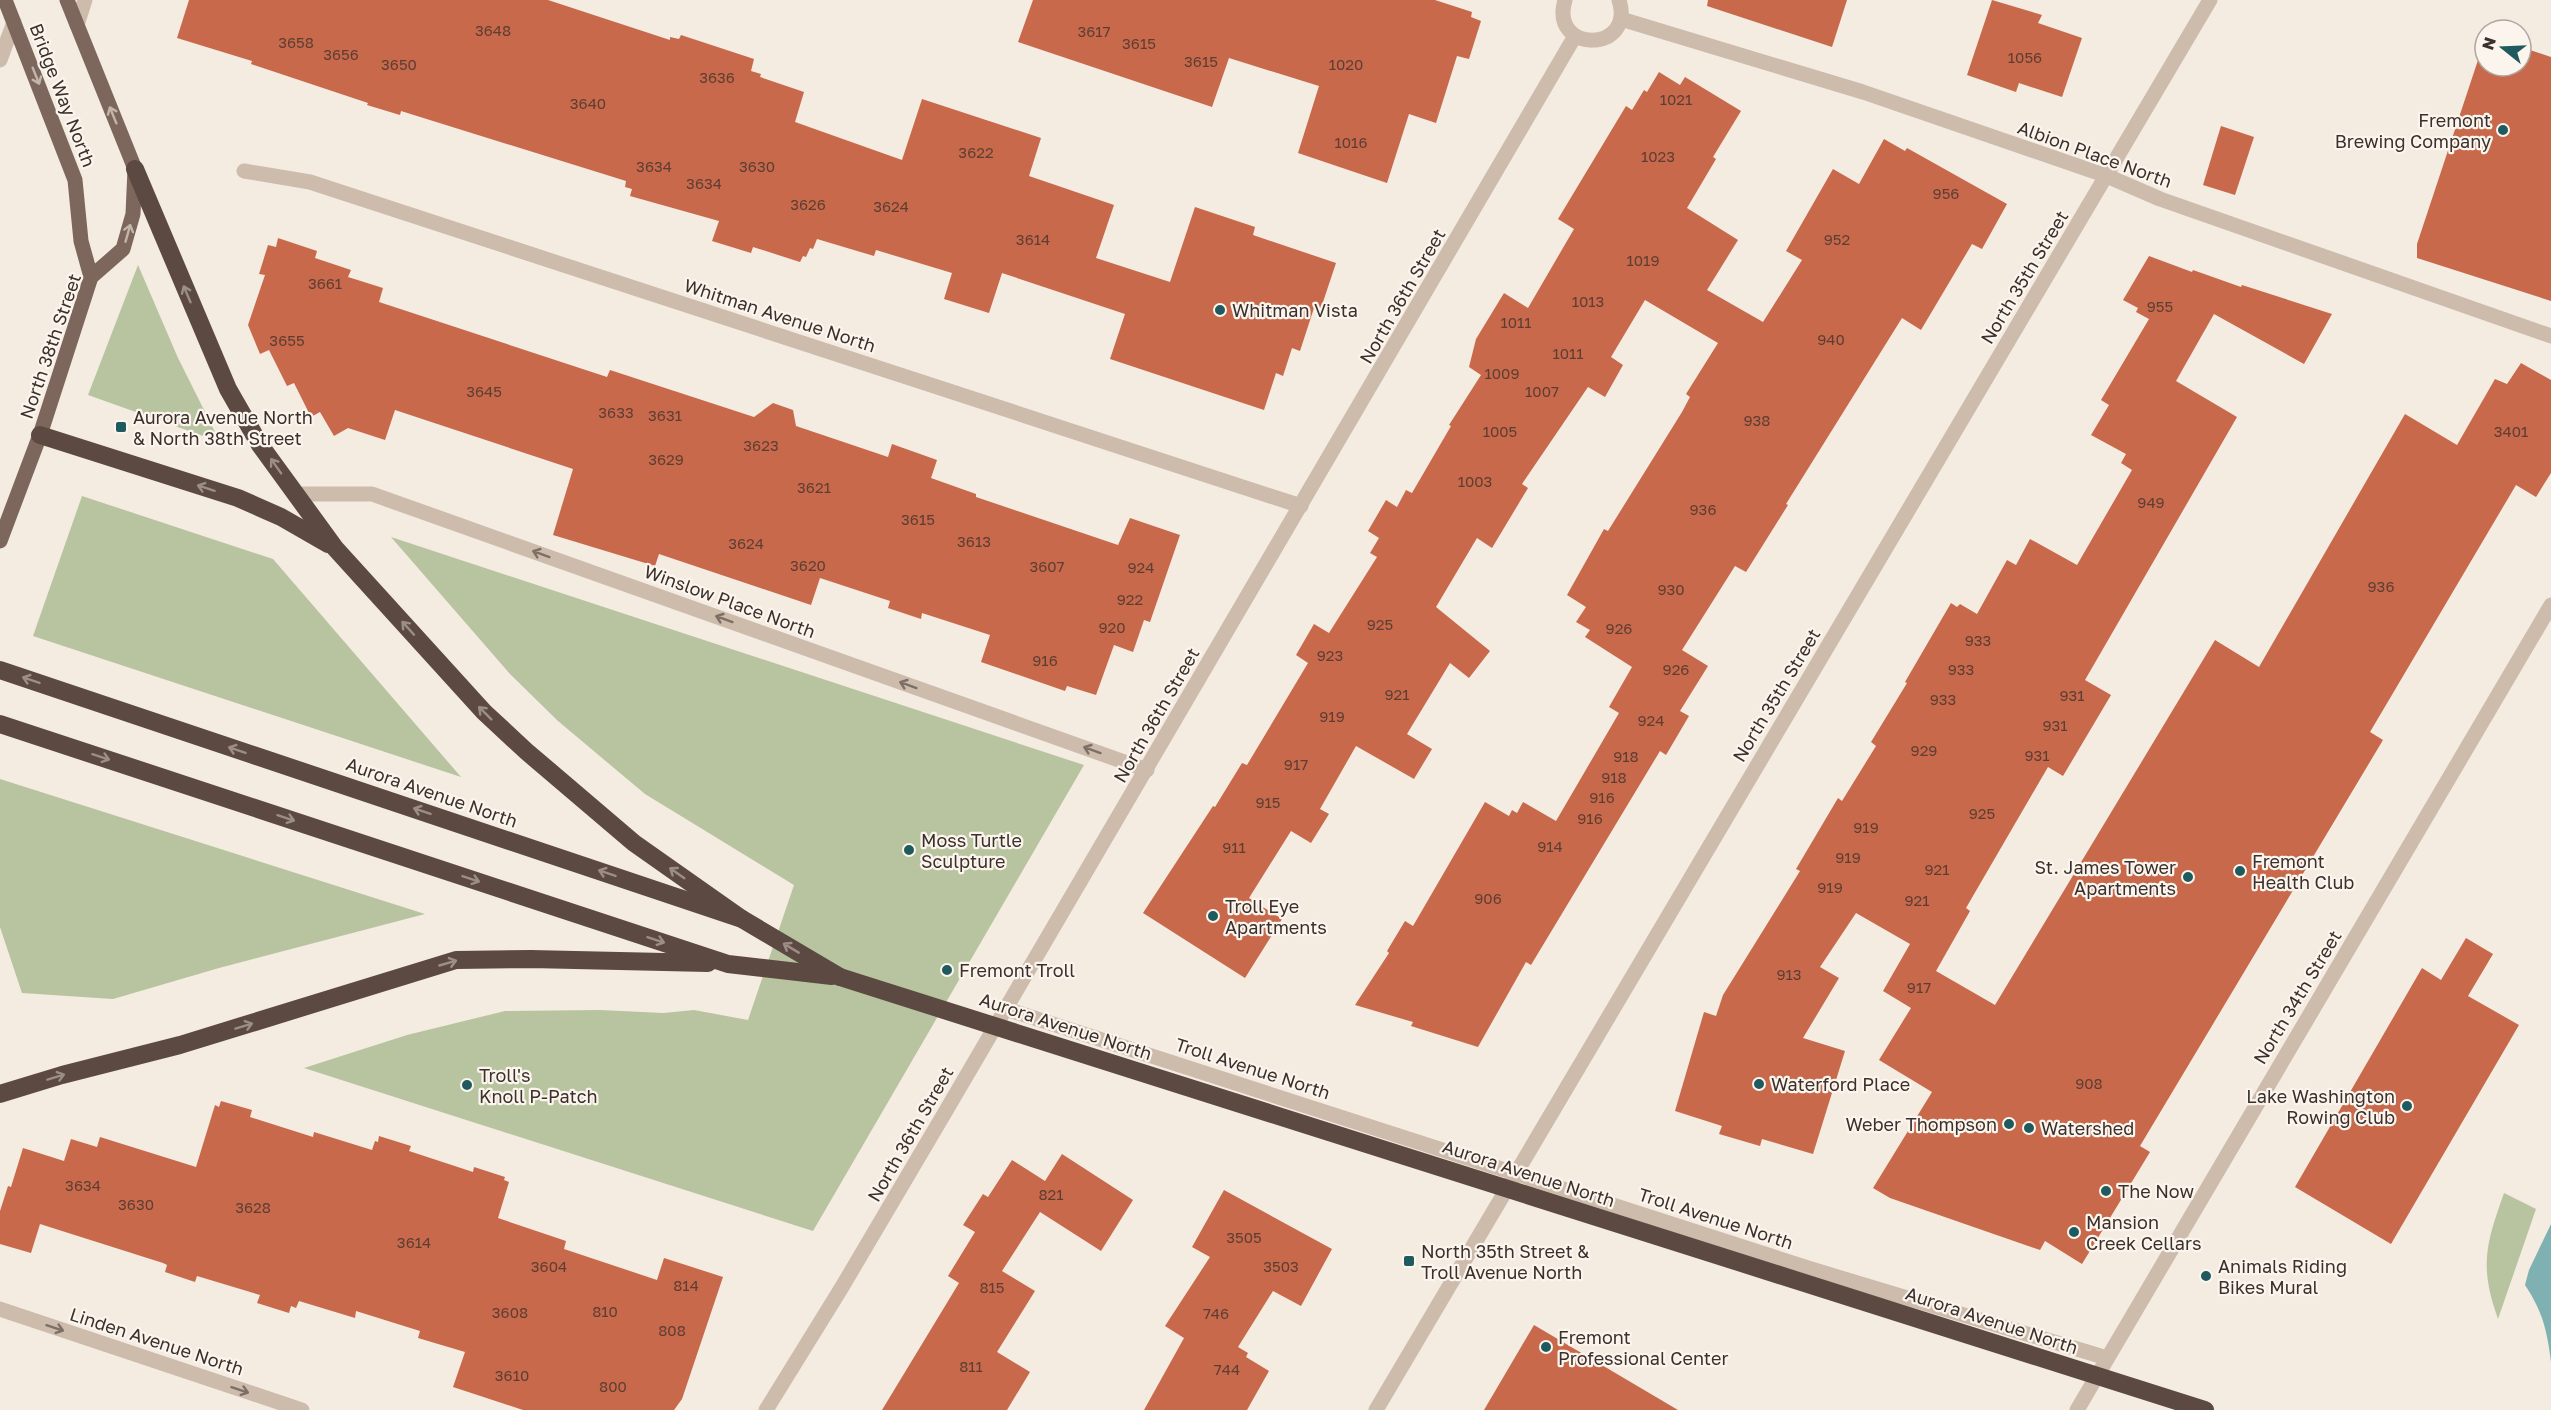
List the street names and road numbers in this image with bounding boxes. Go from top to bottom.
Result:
street label: Bridge Way North [25,20,101,170]
street label: Albion Place North [2015,116,2175,192]
street label: North 35th Street [1976,206,2072,348]
street label: North 36th Street [1354,225,1450,367]
street label: North 38th Street [15,270,85,422]
street label: Whitman Avenue North [681,274,879,356]
street label: Winslow Place North [641,560,819,642]
street label: North 35th Street [1728,624,1824,766]
street label: North 36th Street [1108,644,1204,786]
street label: Aurora Avenue North [343,752,521,832]
street label: North 34th Street [2248,926,2346,1068]
street label: Aurora Avenue North [977,988,1155,1064]
street label: Troll Avenue North [1173,1033,1333,1103]
street label: North 36th Street [862,1063,958,1205]
street label: Aurora Avenue North [1440,1135,1618,1211]
street label: Troll Avenue North [1636,1183,1796,1253]
street label: Aurora Avenue North [1903,1282,2081,1358]
street label: Linden Avenue North [67,1303,247,1379]

